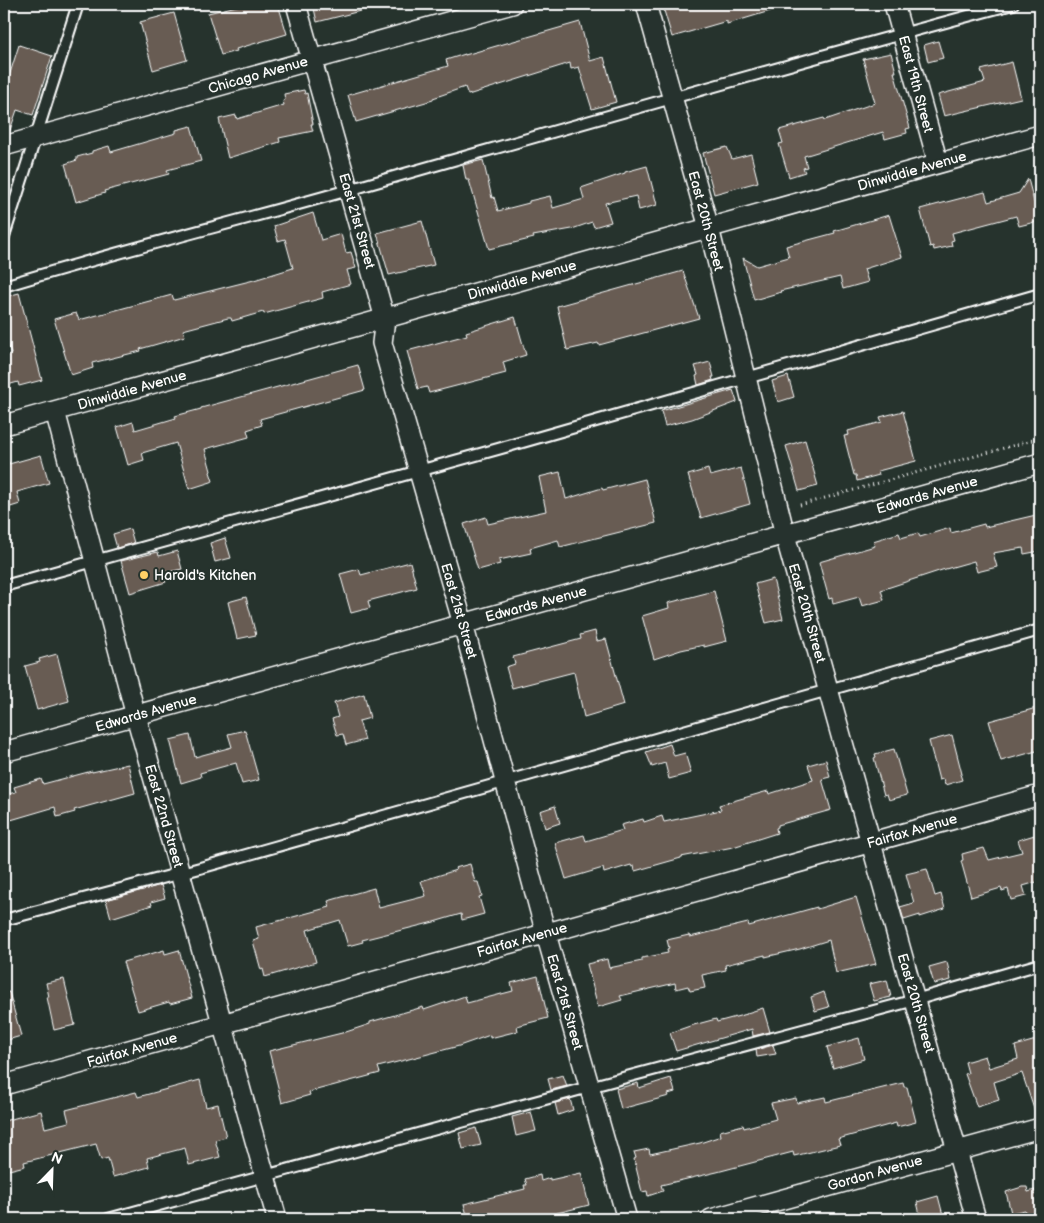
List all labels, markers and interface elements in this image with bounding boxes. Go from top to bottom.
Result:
street label: East 19th Street [895,34,937,135]
street label: Chicago Avenue [206,53,310,97]
street label: Dinwiddie Avenue [856,147,968,195]
street label: East 20th Street [685,169,728,273]
street label: East 21st Street [335,171,379,271]
street label: Dinwiddie Avenue [466,256,578,304]
street label: Dinwiddie Avenue [76,366,188,414]
street label: Edwards Avenue [874,472,980,518]
street label: East 21st Street [437,561,481,661]
street label: East 20th Street [785,561,830,665]
place label: Harold's Kitchen [154,567,257,584]
marker: Harold's Kitchen [138,569,150,581]
street label: Edwards Avenue [483,582,589,626]
street label: Edwards Avenue [93,690,199,736]
street label: East 22nd Street [141,762,187,870]
street label: Fairfax Avenue [865,810,959,852]
street label: Fairfax Avenue [475,919,569,961]
street label: East 20th Street [894,951,939,1055]
street label: East 21st Street [543,952,587,1052]
street label: Fairfax Avenue [85,1029,179,1071]
north arrow [28,1146,78,1196]
text: N [49,1149,65,1168]
street label: Gordon Avenue [826,1151,924,1195]

